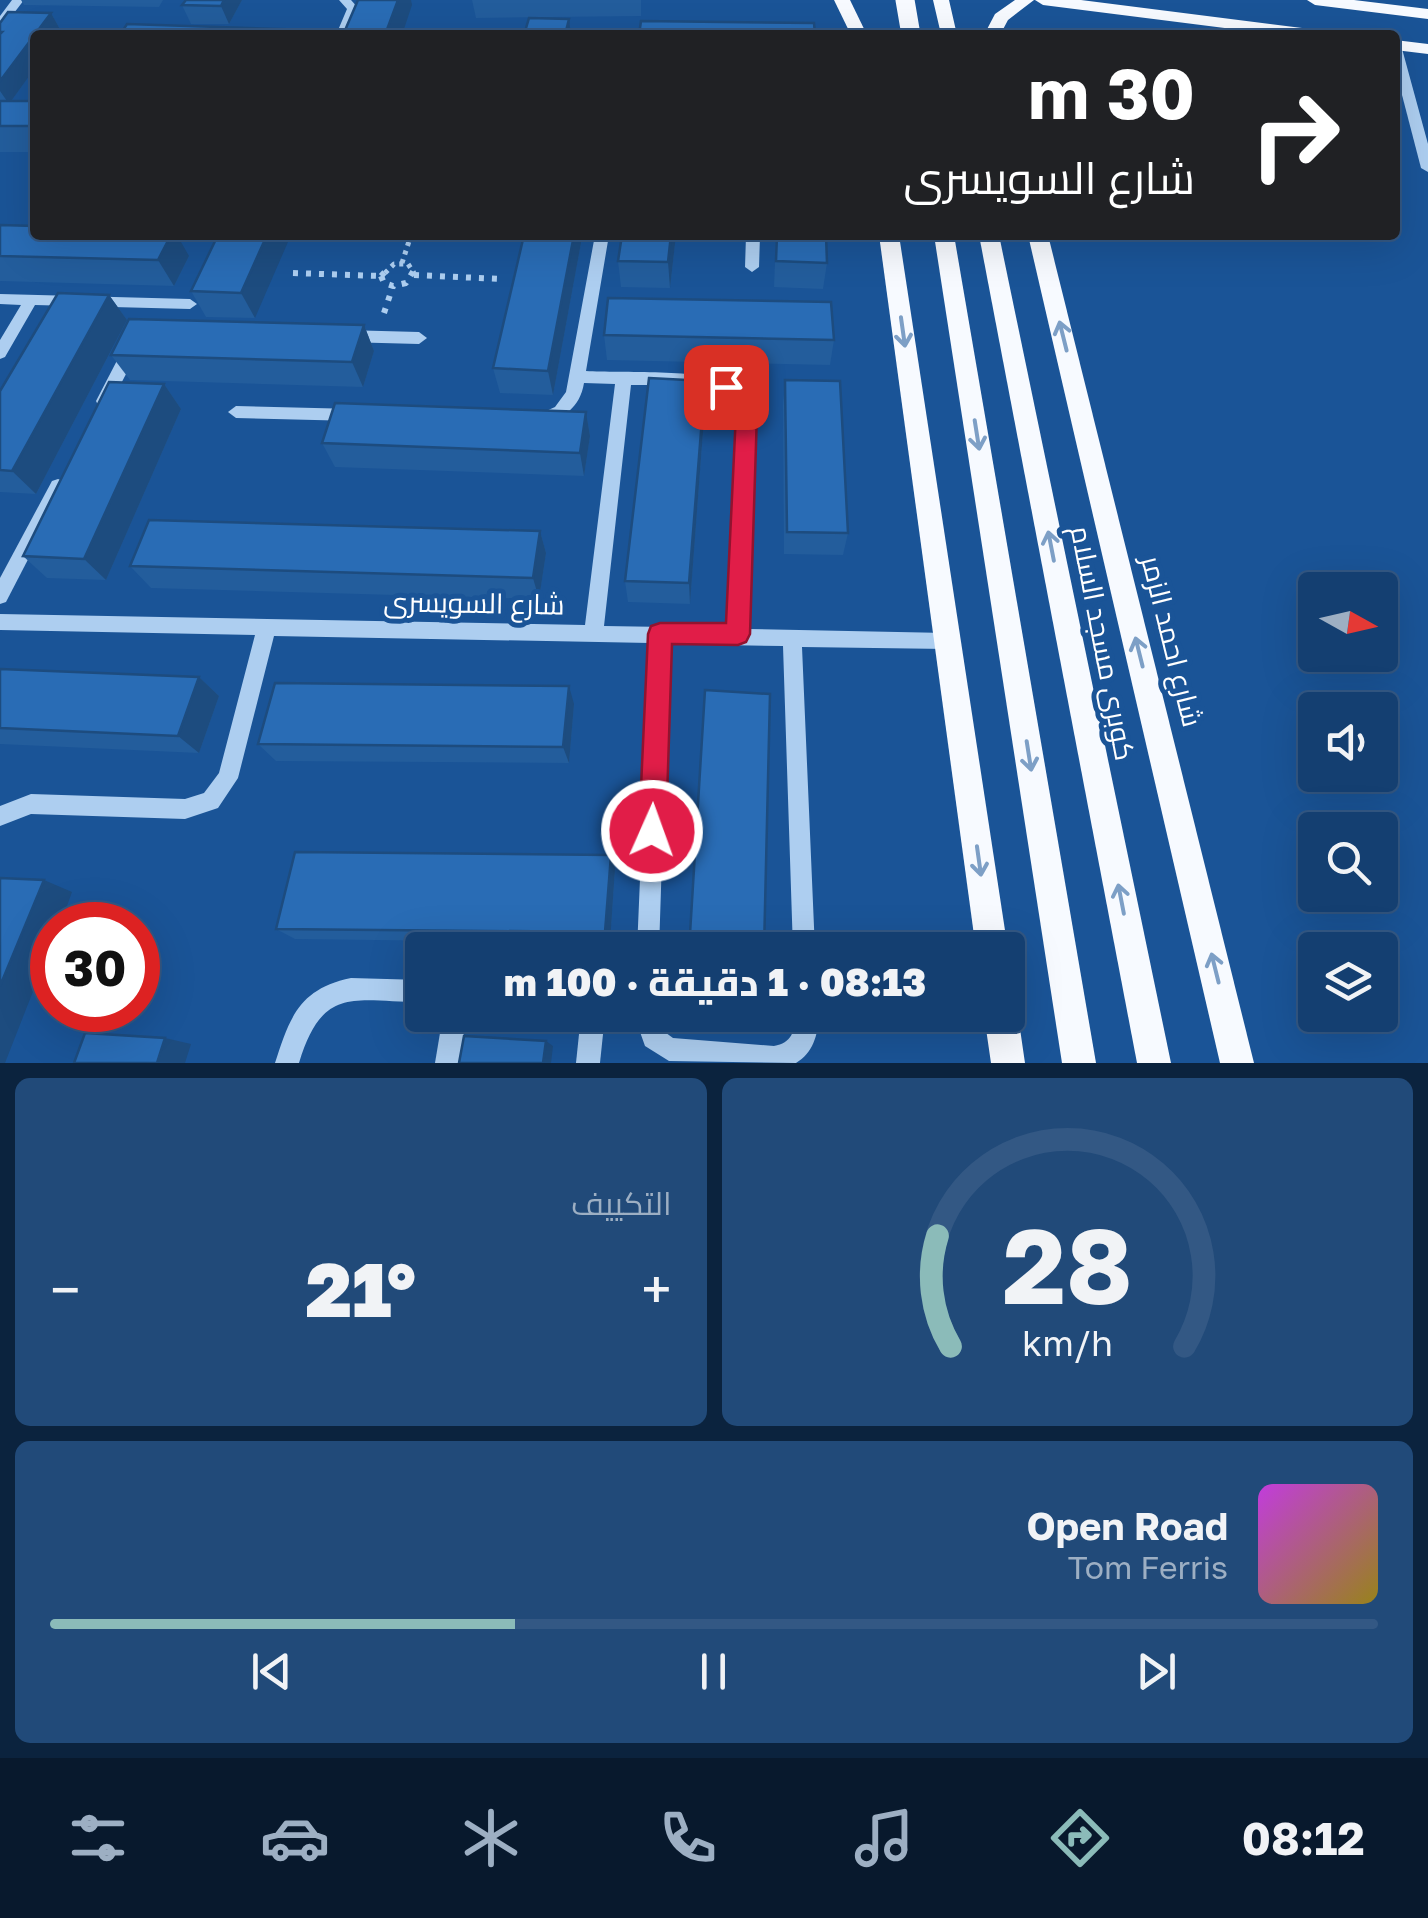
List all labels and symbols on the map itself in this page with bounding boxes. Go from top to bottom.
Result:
one-way arrow [894,315,912,347]
one-way arrow [1053,321,1071,353]
pin [684,345,769,430]
one-way arrow [968,418,987,451]
street label: كوبرى مسجد السلام [1061,523,1142,764]
one-way arrow [1040,530,1059,562]
street label: شارع احمد الزمر [1132,550,1210,731]
north arrow [1298,572,1398,672]
street label: شارع السويسرى [383,584,565,624]
one-way arrow [1129,637,1147,669]
one-way arrow [1020,739,1039,771]
position arrow [600,779,704,883]
one-way arrow [970,844,988,877]
one-way arrow [1111,883,1130,916]
speed limit sign: 30 [30,902,160,1032]
one-way arrow [1204,953,1223,984]

